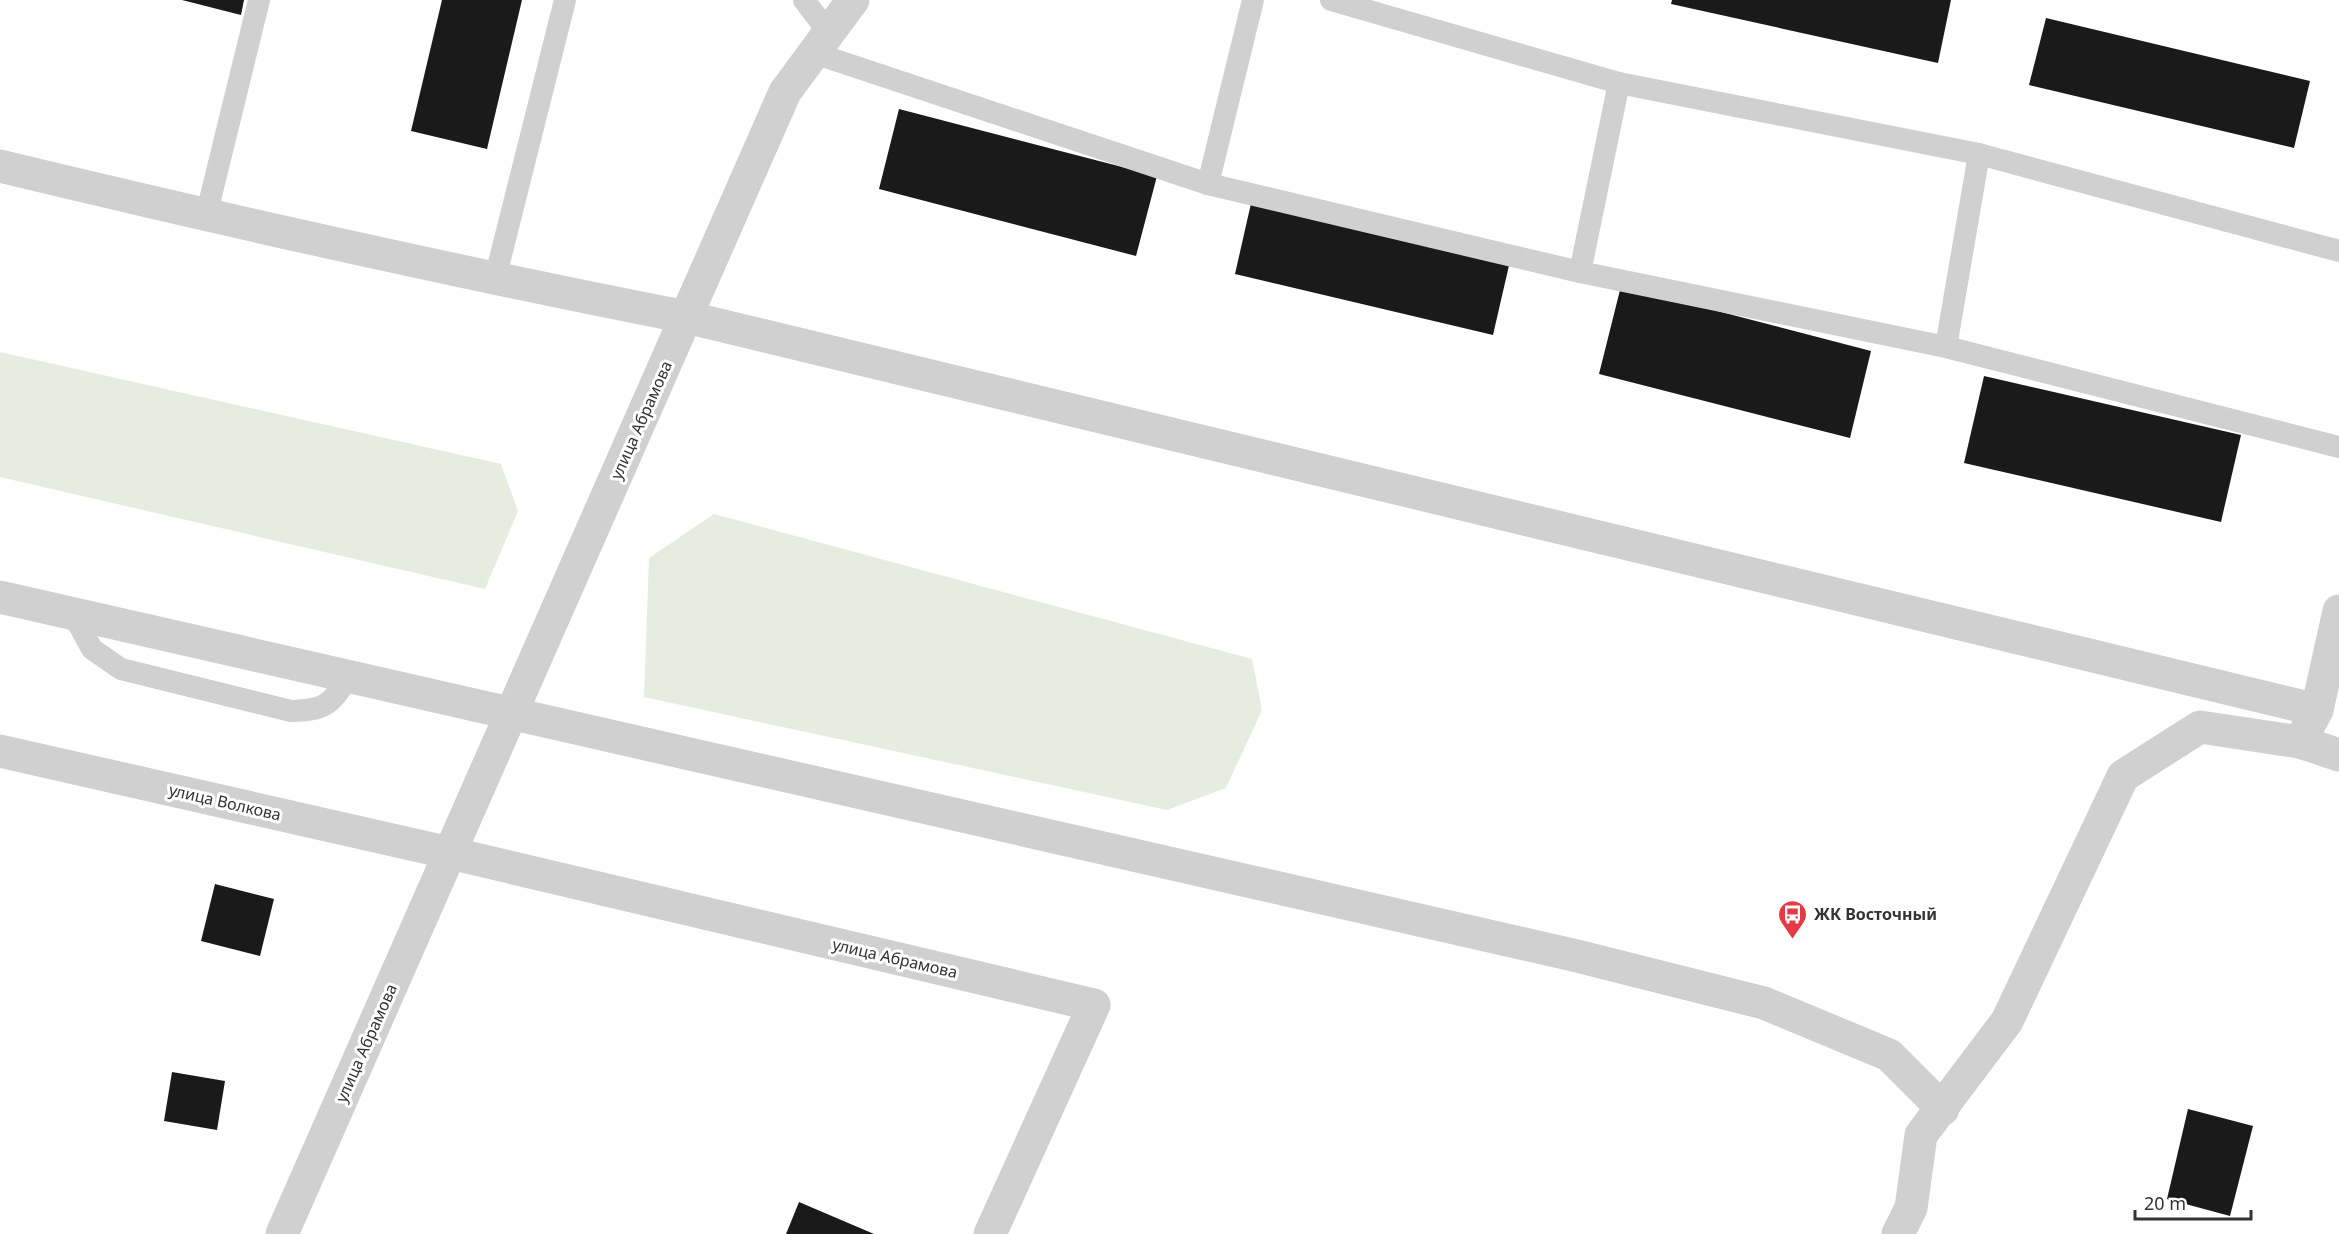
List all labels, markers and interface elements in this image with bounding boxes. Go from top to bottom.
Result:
street label: улица Абрамова [605,357,677,483]
street label: улица Волкова [167,778,283,826]
bus stop icon: ЖК Восточный [1777,898,1809,940]
place label: ЖК Восточный [1814,903,1937,925]
street label: улица Абрамова [830,933,960,983]
street label: улица Абрамова [330,980,402,1106]
scale bar [2135,1183,2250,1221]
text: 20 m [2144,1191,2186,1215]

